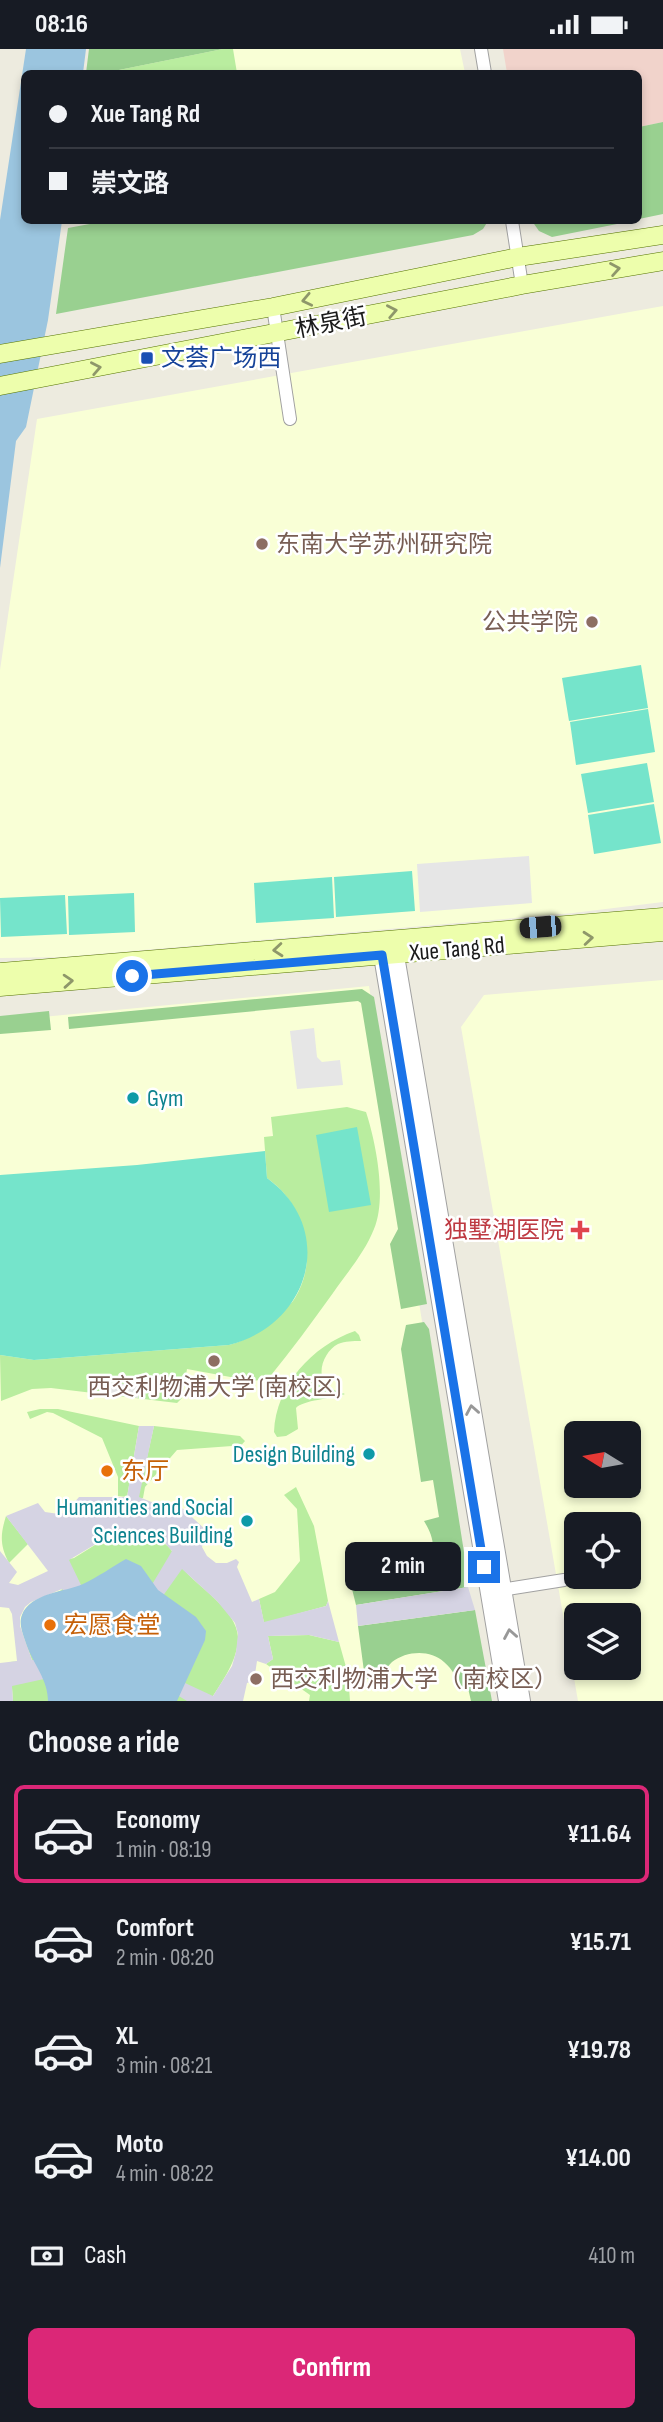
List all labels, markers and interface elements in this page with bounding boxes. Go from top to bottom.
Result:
text: 08:16 [35,9,88,40]
text: Xue Tang Rd [91,99,200,130]
text: 崇文路 [91,169,169,200]
one-way arrow [609,262,621,277]
one-way arrow [301,292,313,307]
street label: 林泉街 [293,302,369,344]
one-way arrow [385,304,397,319]
place label: 文荟广场西 [161,344,281,373]
marker: 文荟广场西 [139,350,155,366]
one-way arrow [90,361,102,376]
place label: 东南大学苏州研究院 [276,530,492,559]
marker: 东南大学苏州研究院 [254,536,270,552]
place label: 公共学院 [482,608,578,637]
marker: 公共学院 [584,614,600,630]
car [519,915,562,939]
street label: Xue Tang Rd [407,930,506,968]
one-way arrow [582,931,593,946]
one-way arrow [272,942,283,957]
route start [116,960,148,992]
one-way arrow [63,974,74,989]
place label: Gym [147,1084,183,1113]
marker: Gym [125,1090,141,1106]
place label: 独墅湖医院 [444,1216,564,1245]
marker: 独墅湖医院 [570,1220,590,1240]
marker: 西交利物浦大学 (南校区) [206,1353,222,1369]
place label: 西交利物浦大学 (南校区) [87,1373,341,1402]
one-way arrow [465,1404,480,1415]
north arrow [564,1421,640,1498]
map controls [564,1421,641,1680]
place label: Design Building [233,1440,355,1469]
marker: Design Building [361,1446,377,1462]
place label: 东厅 [121,1457,169,1486]
marker: 东厅 [99,1463,115,1479]
place label: Humanities and Social Sciences Building [56,1493,233,1550]
button: locate [564,1512,641,1589]
marker: Humanities and Social Sciences Building [239,1513,255,1529]
callout: 2 min [344,1543,460,1591]
route end [468,1551,500,1583]
text: 2 min [381,1552,425,1580]
button: layers [564,1603,641,1680]
place label: 宏愿食堂 [64,1611,160,1640]
marker: 宏愿食堂 [42,1617,58,1633]
one-way arrow [504,1628,519,1640]
place label: 西交利物浦大学（南校区） [270,1665,558,1694]
marker: 西交利物浦大学（南校区） [248,1671,264,1687]
text: Choose a ride [28,1723,180,1762]
icon: car [32,1803,95,1866]
text: Economy [116,1805,200,1836]
text: ¥11.64 [567,1819,631,1850]
text: 1 min · 08:19 [116,1836,211,1864]
icon: car [32,1911,95,1974]
text: Comfort [116,1913,194,1944]
text: ¥15.71 [569,1927,631,1958]
text: 2 min · 08:20 [116,1944,214,1972]
icon: car [32,2019,95,2082]
text: XL [116,2021,138,2052]
text: ¥19.78 [567,2035,631,2066]
text: 3 min · 08:21 [116,2052,212,2080]
icon: car [32,2127,95,2190]
text: Moto [116,2129,164,2160]
text: ¥14.00 [565,2143,631,2174]
text: 4 min · 08:22 [116,2160,214,2188]
icon: cash [28,2237,66,2275]
text: Cash [84,2240,127,2271]
text: 410 m [589,2242,635,2270]
button: Confirm [28,2328,635,2408]

